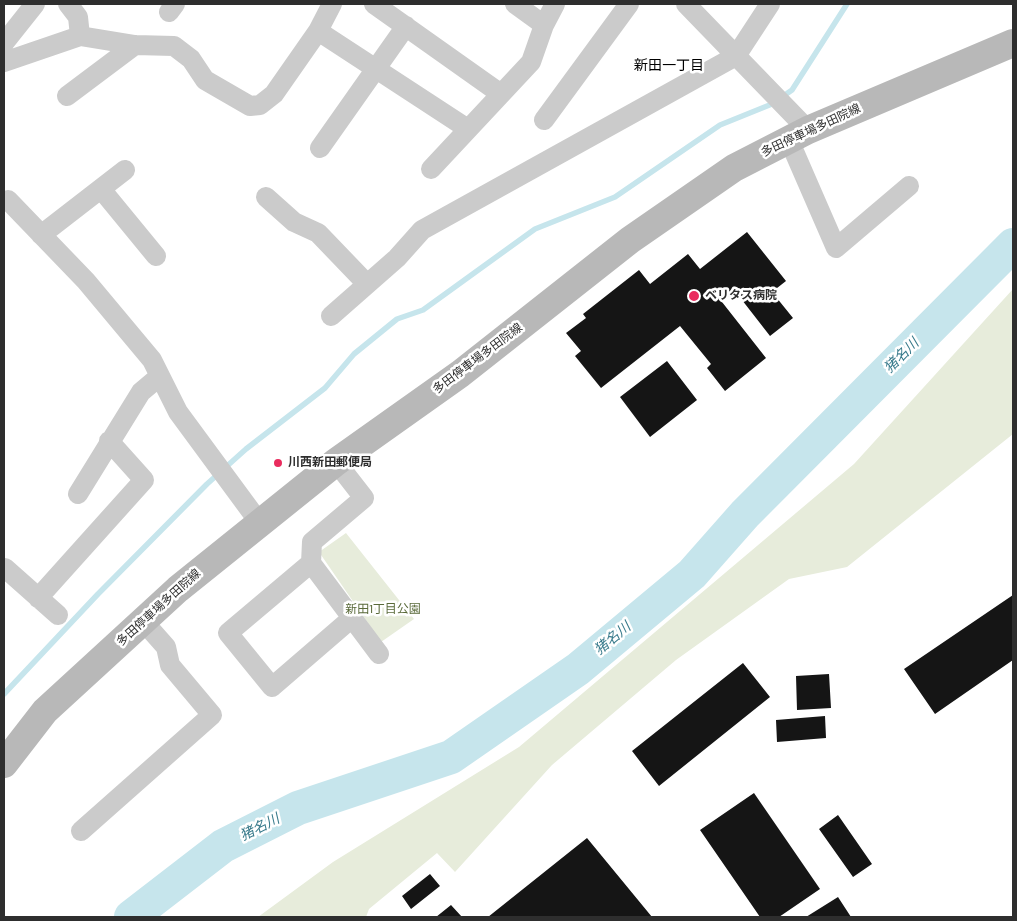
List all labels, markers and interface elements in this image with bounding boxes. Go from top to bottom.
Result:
district label: 新田一丁目 [634,58,704,74]
street label: 多田停車場多田院線 [759,102,863,160]
marker: ベリタス病院 [687,289,701,303]
place label: ベリタス病院 [705,289,777,303]
street label: 多田停車場多田院線 [431,321,525,397]
water label: 猪名川 [881,335,923,377]
place label: 川西新田郵便局 [288,456,372,470]
marker: 川西新田郵便局 [272,457,284,469]
street label: 多田停車場多田院線 [114,567,204,649]
park label: 新田1丁目公園 [345,603,421,617]
water label: 猪名川 [592,619,634,659]
water label: 猪名川 [237,811,283,845]

